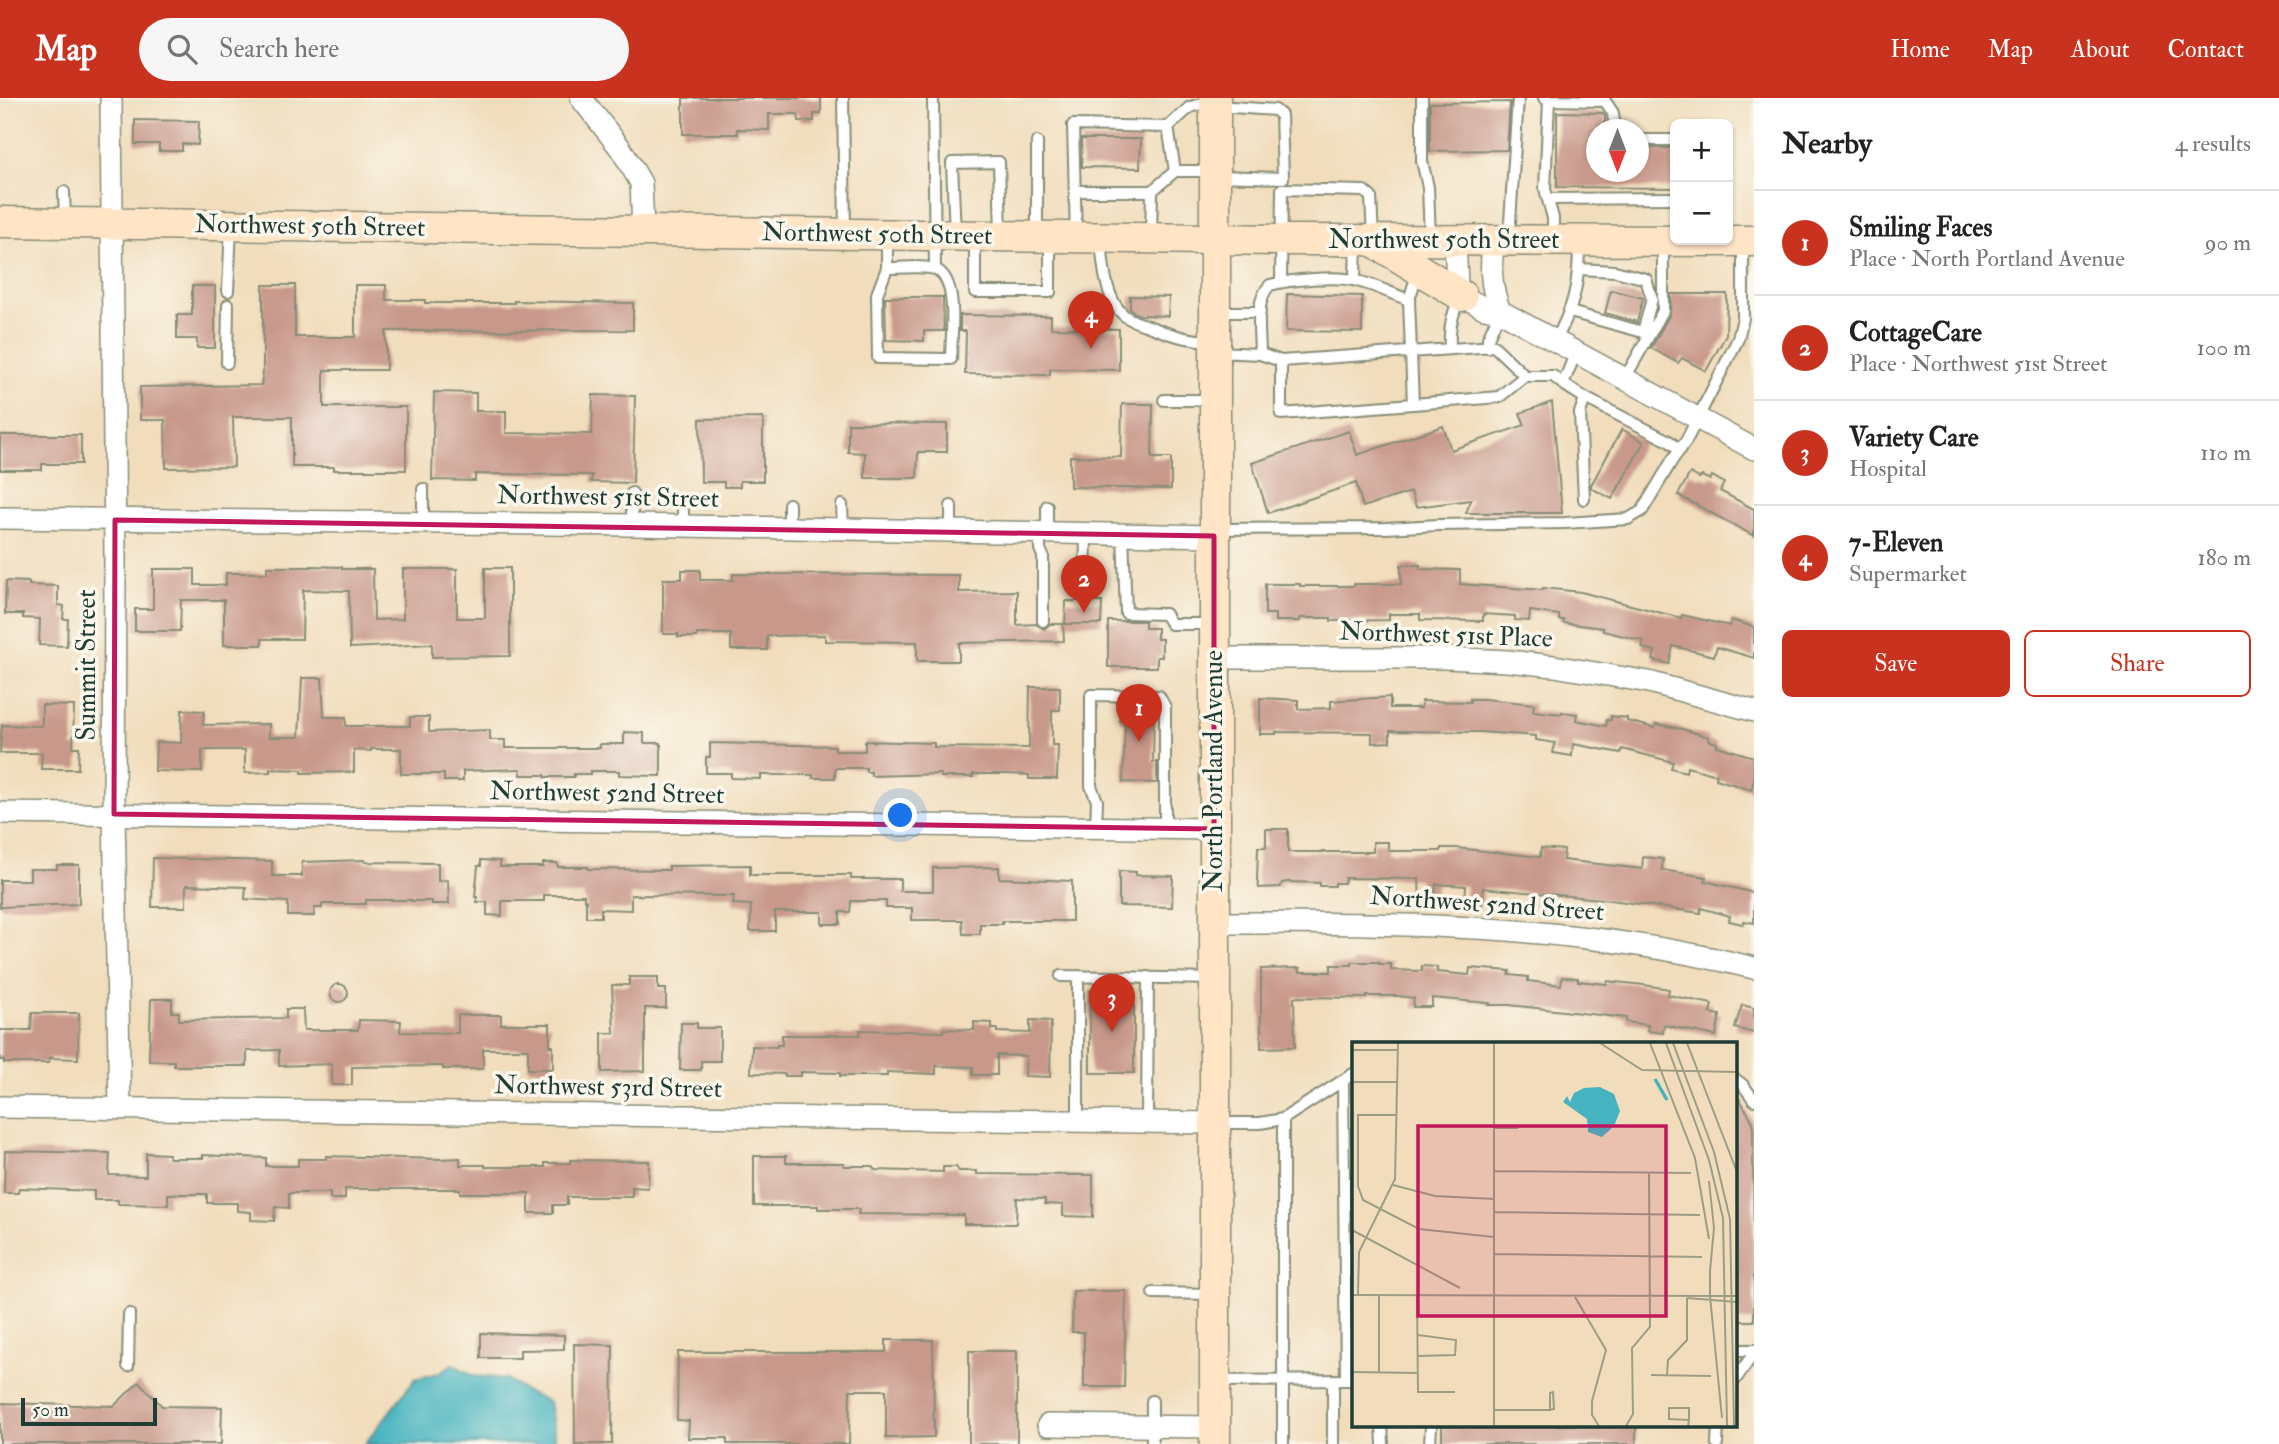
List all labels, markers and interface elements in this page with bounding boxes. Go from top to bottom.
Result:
search box [139,18,629,81]
text: Map [35,29,97,70]
icon: search [163,30,201,68]
text: Search here [219,33,339,65]
text: Home [1890,34,1950,65]
text: Map [1988,34,2033,65]
text: About [2071,34,2130,65]
text: Contact [2168,34,2244,65]
north arrow [1586,119,1649,182]
map controls [1670,119,1733,245]
button: + [1670,119,1733,182]
text: Nearby [1782,125,1872,162]
text: 4 results [2175,129,2251,158]
button: − [1670,182,1733,245]
street label: Northwest 50th Street [194,208,426,244]
text: Smiling Faces [1849,212,1992,244]
street label: Northwest 50th Street [761,216,993,252]
street label: Northwest 50th Street [1329,224,1559,256]
text: 1 [1801,228,1809,257]
text: 90 m [2205,228,2251,257]
text: Place · North Portland Avenue [1849,244,2125,273]
pin: 4 [1068,291,1114,349]
text: CottageCare [1849,317,1982,349]
text: 2 [1799,333,1811,362]
text: 100 m [2197,333,2251,362]
text: Place · Northwest 51st Street [1849,349,2108,378]
text: Variety Care [1849,422,1979,454]
text: 3 [1801,438,1809,467]
text: 110 m [2200,438,2251,467]
text: Hospital [1849,454,1927,483]
street label: Northwest 51st Street [497,479,719,515]
text: 7-Eleven [1849,527,1943,559]
text: 4 [1799,543,1811,572]
text: 180 m [2198,543,2251,572]
pin: 2 [1061,555,1107,613]
text: Supermarket [1849,559,1967,588]
street label: Summit Street [71,589,103,741]
street label: Northwest 51st Place [1339,615,1553,655]
button: Save [1782,630,2010,697]
button: Share [2024,630,2251,697]
street label: North Portland Avenue [1198,650,1230,892]
pin: 1 [1116,684,1162,742]
street label: Northwest 52nd Street [489,775,725,811]
your location [883,798,917,832]
street label: Northwest 52nd Street [1369,880,1605,928]
pin: 3 [1089,974,1135,1032]
inset map [1352,1042,1736,1426]
street label: Northwest 53rd Street [494,1069,722,1105]
scale bar [21,1395,158,1427]
text: 50 m [32,1398,69,1422]

